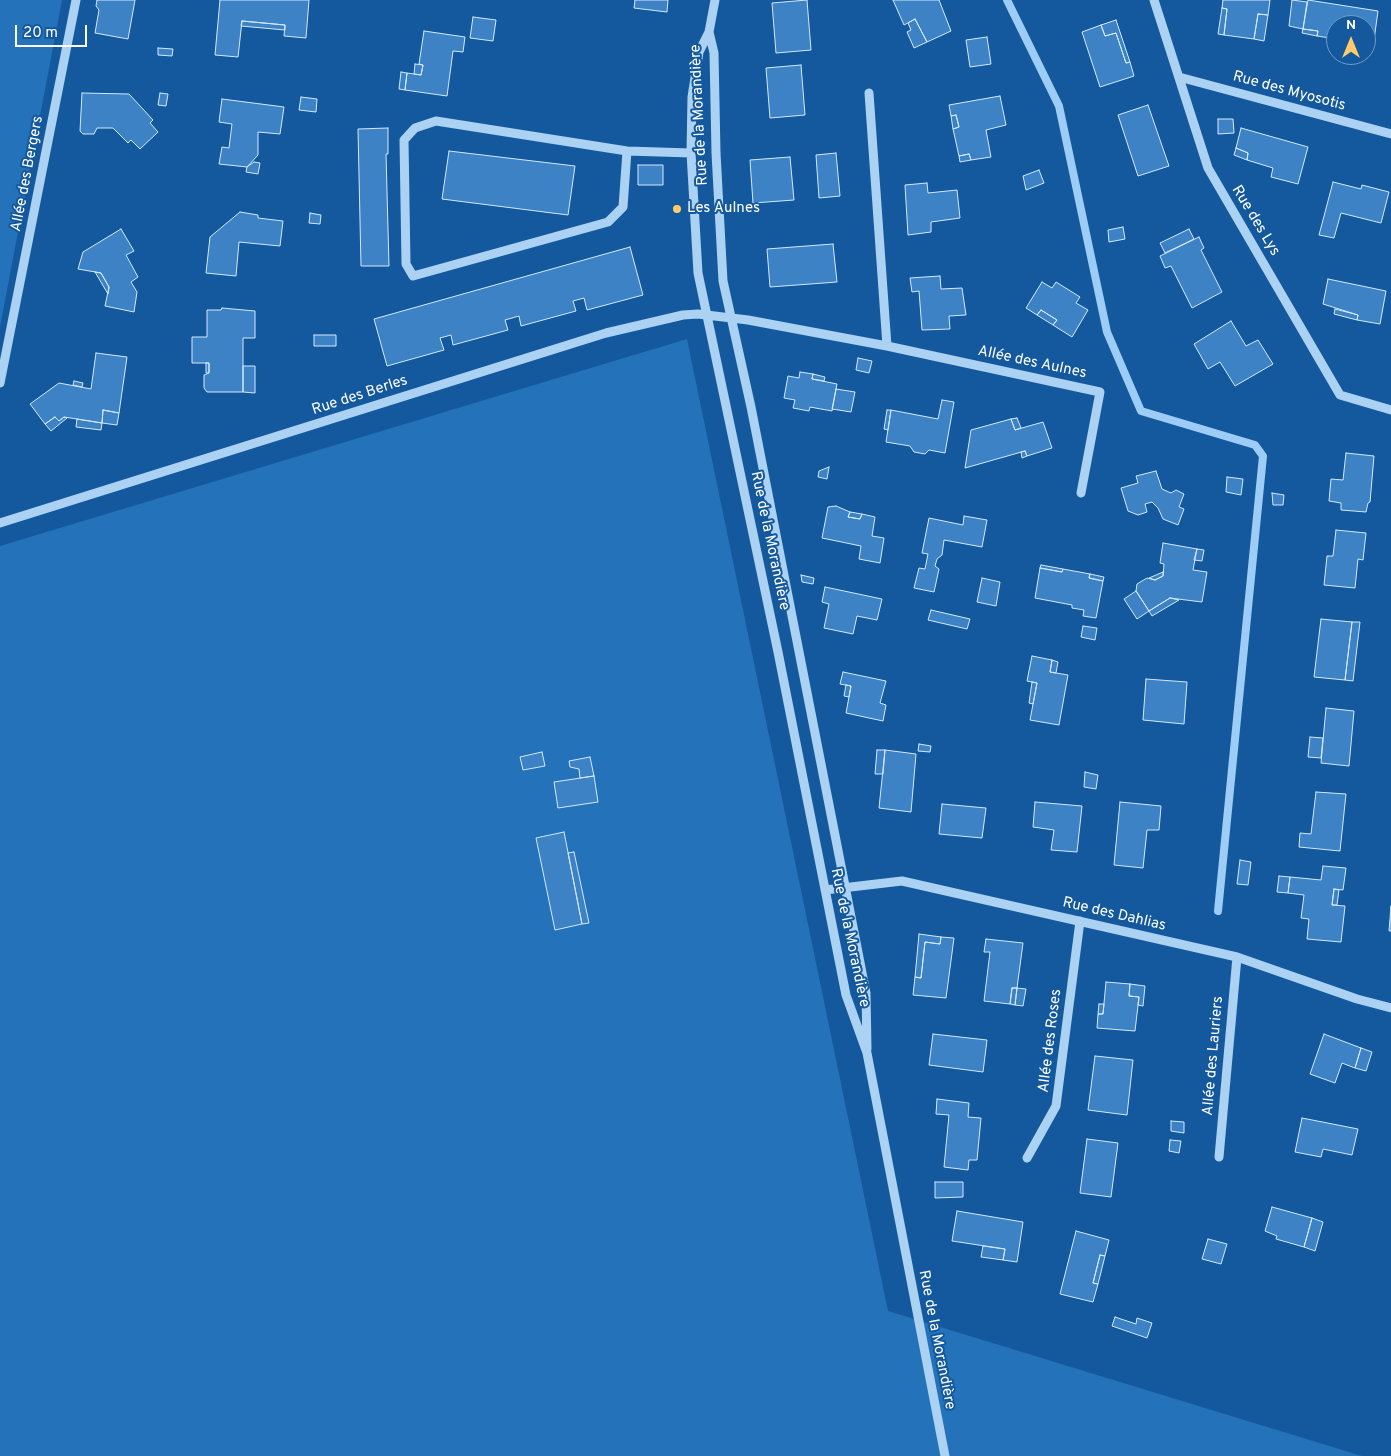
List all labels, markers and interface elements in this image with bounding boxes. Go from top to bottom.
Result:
scale bar [18,15,90,47]
north arrow [1326,15,1376,65]
text: N [1346,17,1356,34]
text: 20 m [23,24,58,43]
street label: Rue de la Morandière [687,44,713,186]
street label: Rue des Myosotis [1231,68,1347,116]
street label: Allée des Bergers [8,115,48,233]
street label: Rue des Lys [1227,182,1283,260]
place label: Les Aulnes [687,200,760,218]
marker: Les Aulnes [671,203,683,215]
street label: Allée des Aulnes [976,343,1088,383]
street label: Rue des Berles [310,372,410,420]
street label: Rue de la Morandière [745,470,793,612]
street label: Rue de la Morandière [825,867,873,1009]
street label: Rue des Dahlias [1061,894,1167,936]
street label: Allée des Roses [1036,988,1066,1094]
street label: Allée des Lauriers [1200,995,1228,1117]
street label: Rue de la Morandière [914,1269,958,1411]

